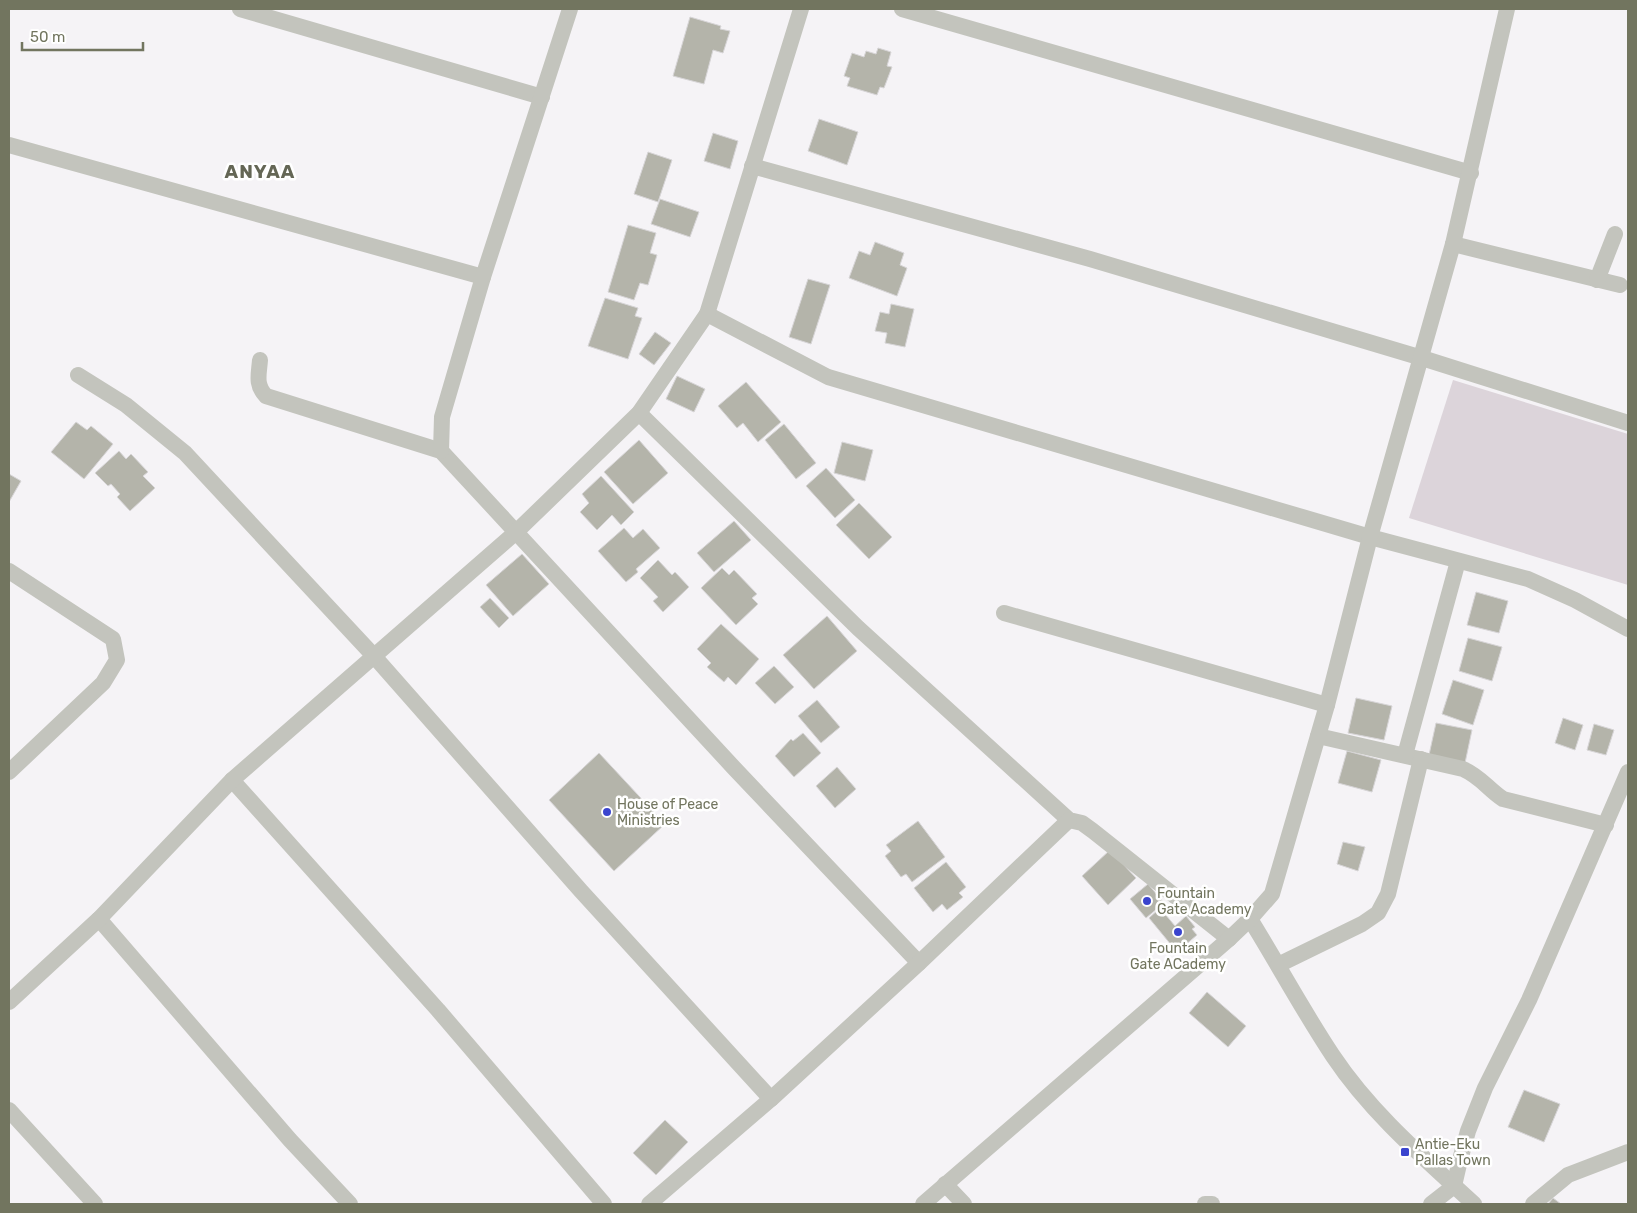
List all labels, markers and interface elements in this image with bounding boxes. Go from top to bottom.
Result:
scale bar [22,20,144,52]
text: 50 m [30,28,65,46]
district label: ANYAA [225,160,295,183]
place label: House of Peace Ministries [617,796,719,829]
marker: House of Peace Ministries [601,806,613,818]
place label: Fountain Gate Academy [1157,885,1252,918]
marker: Fountain Gate Academy [1141,895,1153,907]
marker: Fountain Gate ACademy [1172,926,1184,938]
place label: Fountain Gate ACademy [1130,940,1226,973]
place label: Antie-Eku Pallas Town [1415,1136,1491,1169]
marker: Antie-Eku Pallas Town [1399,1146,1411,1158]

